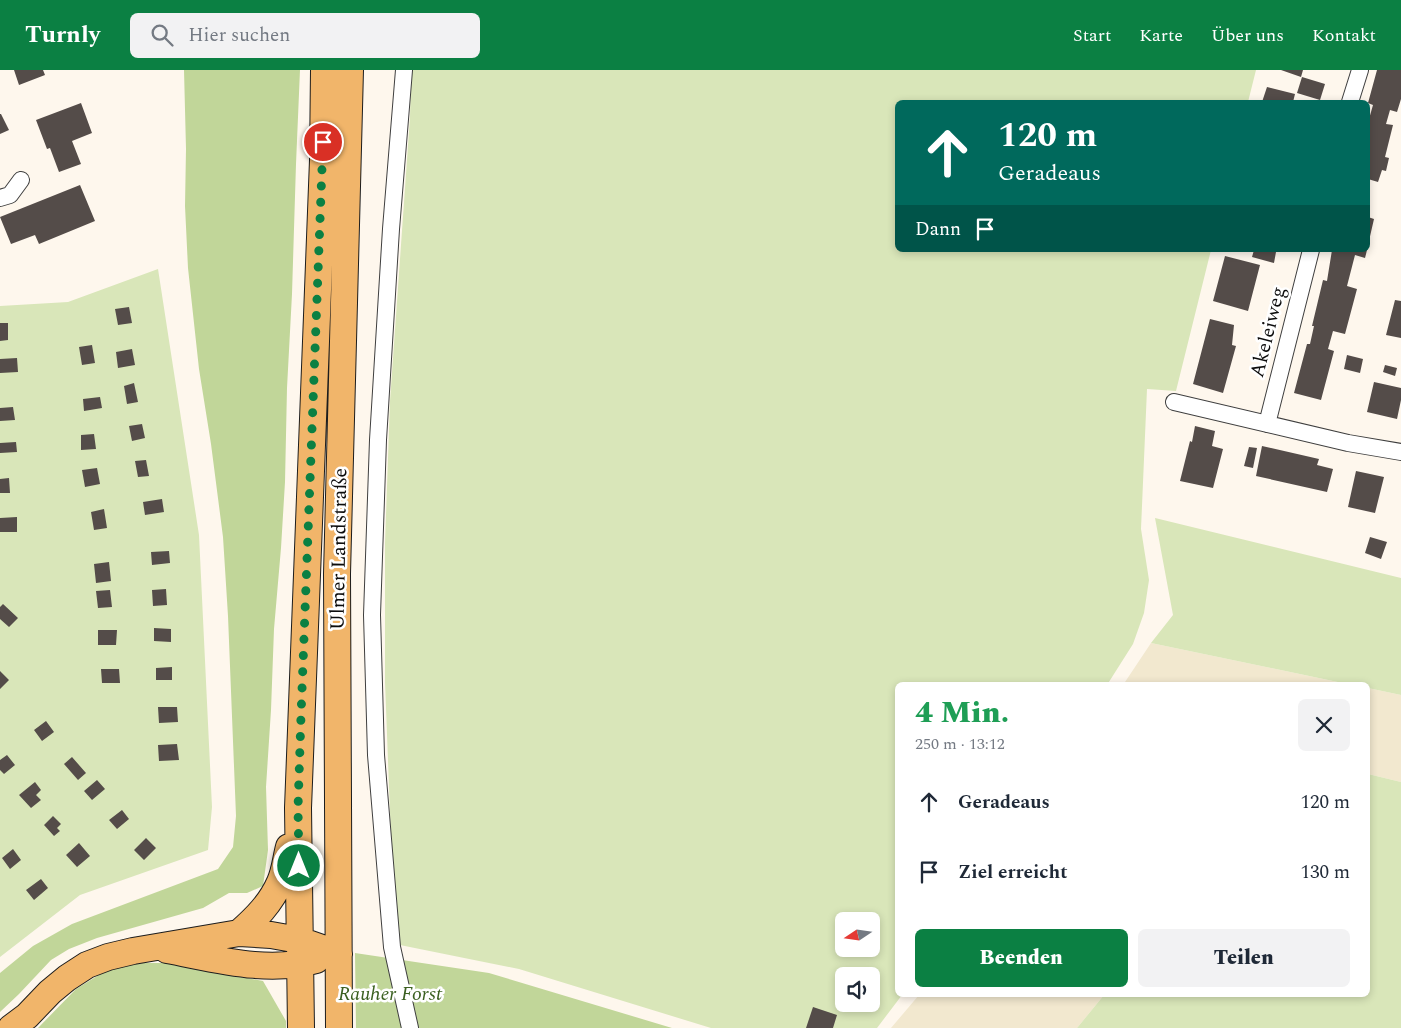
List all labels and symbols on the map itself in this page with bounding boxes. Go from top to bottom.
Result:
pin [302,121,344,163]
street label: Akeleiweg [1242,283,1294,381]
street label: Ulmer Landstraße [323,468,355,630]
position arrow [272,839,324,891]
north arrow [835,912,880,958]
park label: Rauher Forst [338,979,443,1009]

